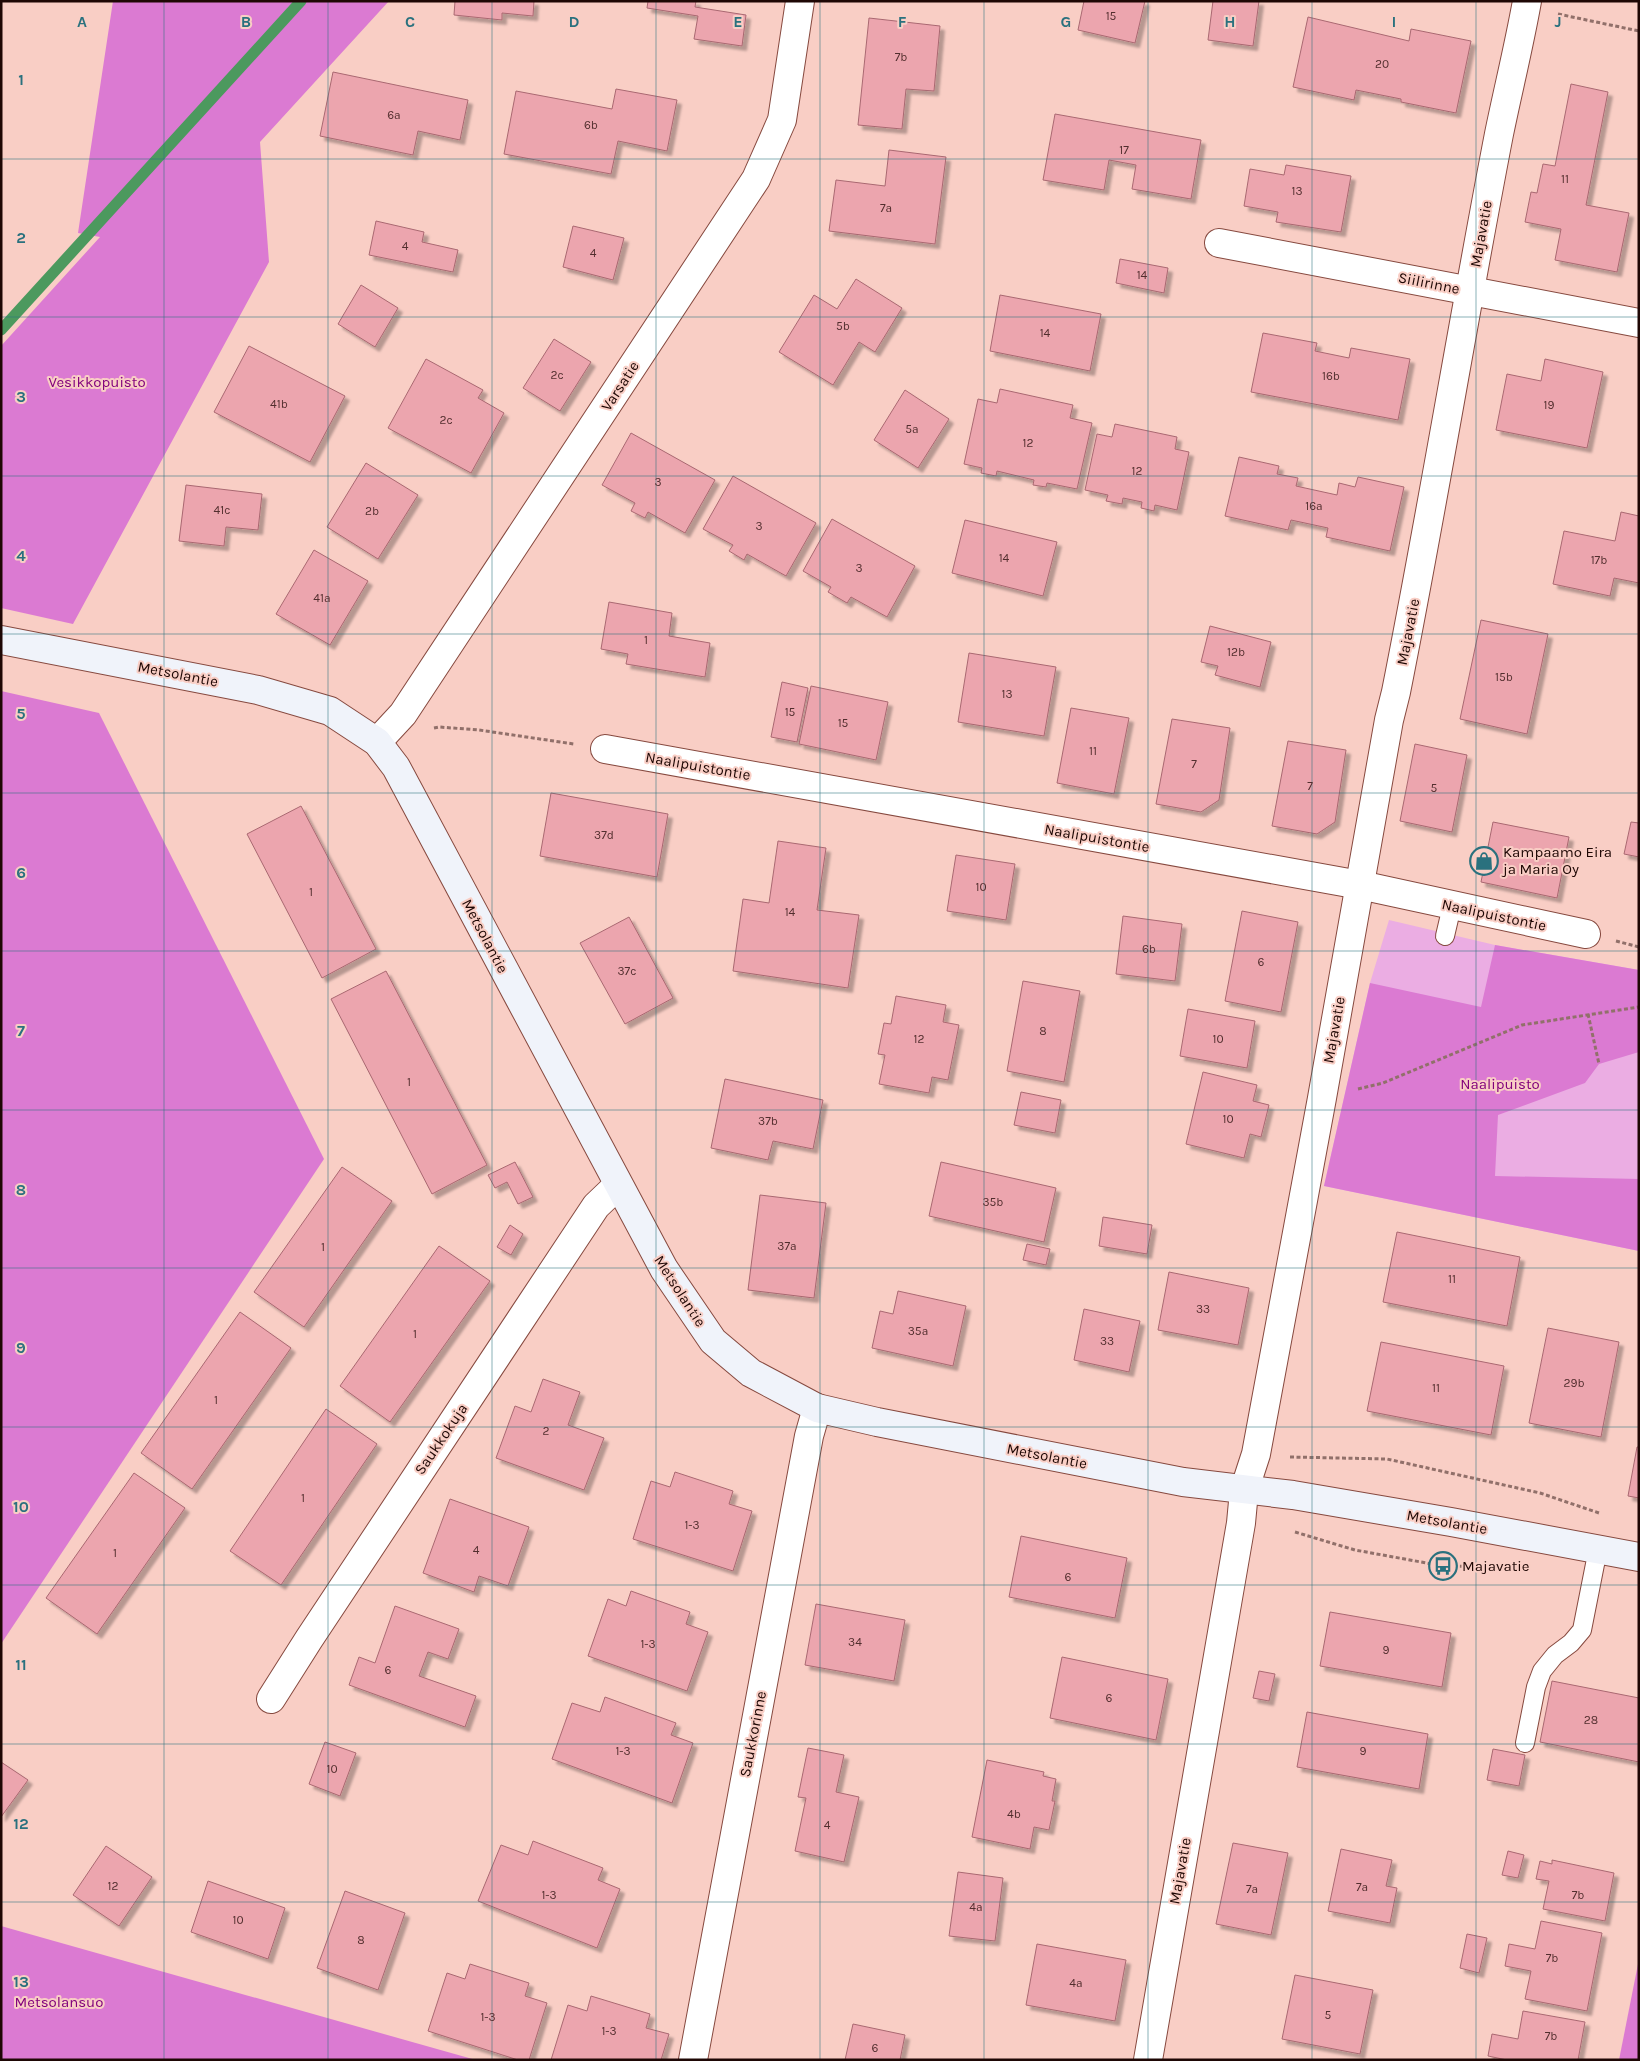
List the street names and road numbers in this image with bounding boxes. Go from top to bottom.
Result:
street label: Majavatie [1466,199,1496,269]
street label: Siilirinne [1397,268,1461,298]
street label: Varsatie [597,358,643,414]
street label: Majavatie [1393,597,1423,667]
street label: Metsolantie [136,657,220,691]
street label: Naalipuistontie [644,748,752,784]
street label: Naalipuistontie [1043,820,1151,856]
street label: Naalipuistontie [1440,895,1548,935]
street label: Metsolantie [458,896,512,976]
street label: Majavatie [1319,995,1349,1065]
street label: Metsolantie [650,1252,710,1330]
street label: Saukkokuja [411,1400,471,1478]
street label: Metsolantie [1005,1439,1089,1473]
street label: Metsolantie [1405,1506,1489,1538]
street label: Saukkorinne [736,1689,770,1779]
street label: Majavatie [1165,1836,1195,1906]

